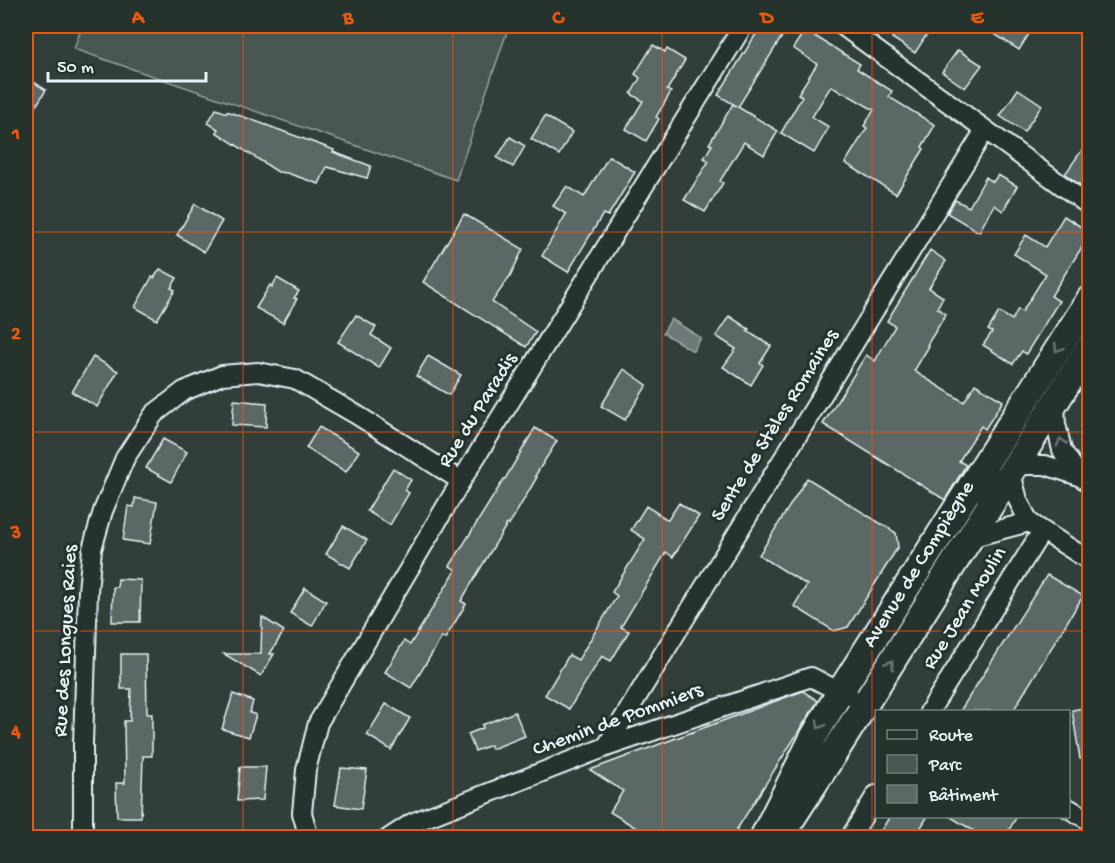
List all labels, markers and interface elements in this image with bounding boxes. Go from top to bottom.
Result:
text: A [131,8,146,31]
text: B [342,8,354,31]
text: C [552,8,566,31]
text: D [758,8,774,31]
text: E [971,8,985,31]
scale bar [48,45,206,83]
text: 50 m [57,58,94,79]
text: 1 [11,124,20,147]
text: 2 [11,324,21,347]
street label: Sente de Stèles Romaines [707,324,846,527]
one-way arrow [1055,342,1066,353]
street label: Rue du Paradis [434,348,525,473]
one-way arrow [1056,437,1068,448]
street label: Avenue de Compiègne [859,476,982,653]
text: 3 [10,523,21,546]
street label: Rue des Longues Raies [49,543,85,738]
street label: Rue Jean Moulin [918,543,1014,675]
one-way arrow [882,660,894,670]
street label: Chemin de Pommiers [530,678,708,763]
legend [875,710,1070,818]
one-way arrow [816,719,827,730]
text: 4 [10,722,21,745]
text: Route [929,726,974,747]
text: Parc [928,756,962,777]
text: Bâtiment [928,786,999,807]

